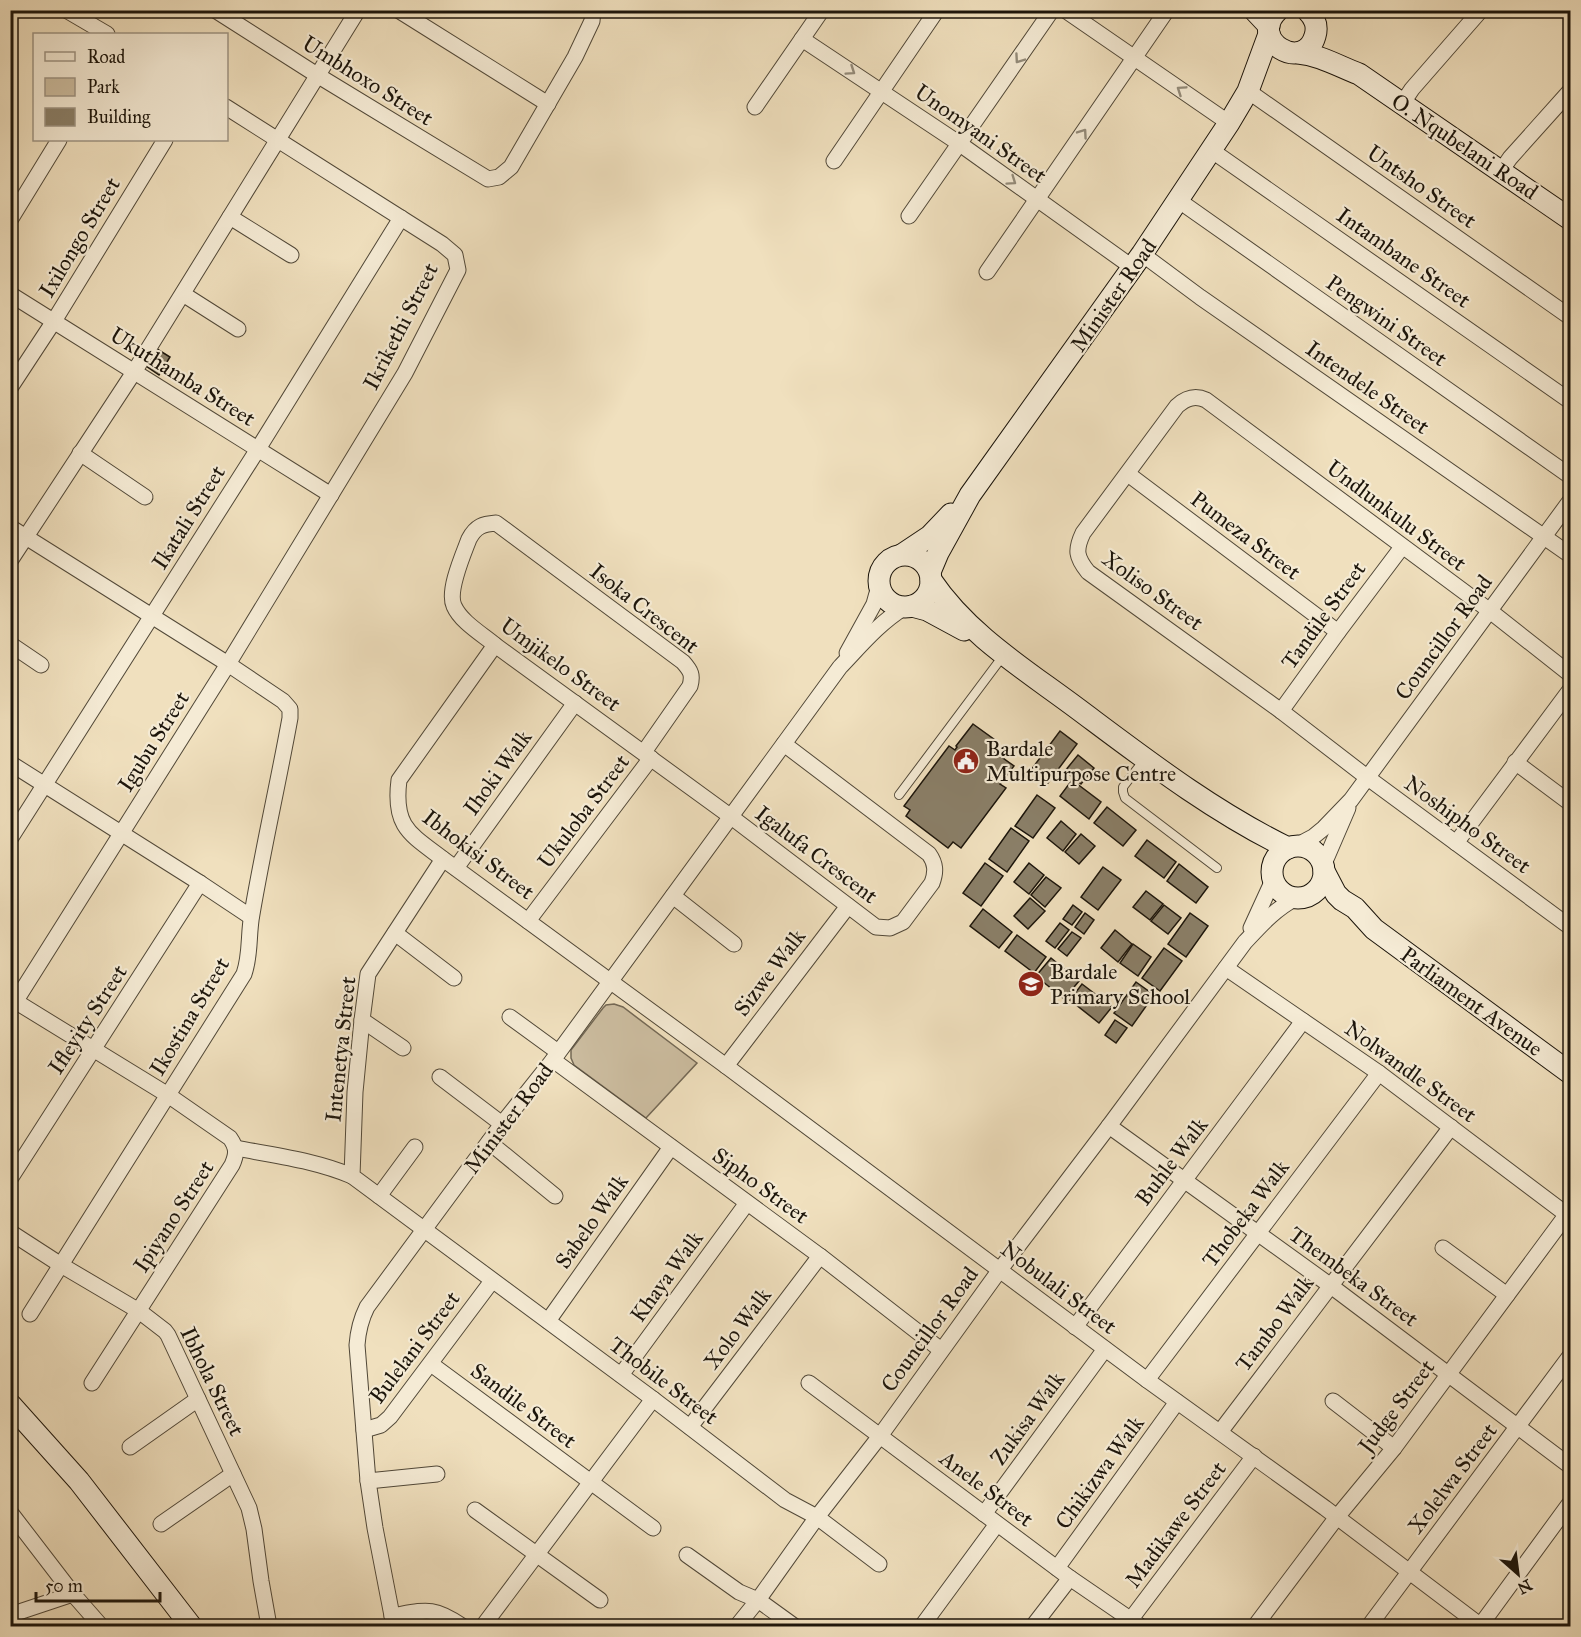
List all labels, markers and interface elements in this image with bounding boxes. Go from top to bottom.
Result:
street label: Umbhoxo Street [297,29,438,132]
legend [33,33,228,141]
text: Road [87,46,125,68]
one-way arrow [1015,52,1026,63]
one-way arrow [844,64,855,75]
text: Park [87,76,120,98]
street label: Unomyani Street [910,78,1052,189]
one-way arrow [1176,86,1187,97]
street label: O. Nqubelani Road [1386,87,1543,205]
text: Building [87,106,151,129]
one-way arrow [1076,129,1087,140]
street label: Untsho Street [1362,139,1482,234]
street label: Ixilongo Street [33,172,126,302]
one-way arrow [1006,174,1017,185]
street label: Intambane Street [1332,201,1476,314]
street label: Minister Road [1065,234,1162,357]
street label: Ikrikethi Street [357,258,444,394]
street label: Pengwini Street [1321,269,1453,372]
street label: Ukuthamba Street [105,321,261,432]
street label: Intendele Street [1301,335,1435,440]
street label: Undlunkulu Street [1321,454,1472,577]
street label: Ikatali Street [146,460,231,574]
street label: Pumeza Street [1185,485,1306,586]
street label: Xoliso Street [1097,545,1209,636]
street label: Tandile Street [1275,556,1372,674]
street label: Isoka Crescent [585,557,705,659]
street label: Councillor Road [1389,569,1498,705]
street label: Umjikelo Street [495,612,626,717]
street label: Igubu Street [112,686,195,796]
street label: Ihoki Walk [457,724,538,820]
place label: Bardale Multipurpose Centre [986,735,1176,787]
public building icon: Bardale Multipurpose Centre [951,746,981,776]
street label: Ukuloba Street [532,749,635,874]
street label: Noshipho Street [1399,770,1536,879]
street label: Igalufa Crescent [750,800,883,909]
street label: Ibhokisi Street [417,804,540,905]
street label: Sizwe Walk [728,923,811,1021]
street label: Parliament Avenue [1395,941,1548,1062]
street label: Ikostina Street [144,952,235,1080]
place label: Bardale Primary School [1050,958,1190,1010]
street label: Ifleyity Street [42,959,133,1079]
school or university icon: Bardale Primary School [1016,969,1046,999]
street label: Intenetya Street [319,975,362,1123]
street label: Nolwandle Street [1340,1015,1482,1128]
street label: Minister Road [458,1058,559,1179]
street label: Buhle Walk [1129,1111,1214,1211]
street label: Sipho Street [707,1141,814,1229]
street label: Thobeka Walk [1196,1154,1295,1272]
street label: Ipiyano Street [127,1155,220,1277]
street label: Sabelo Walk [549,1168,634,1274]
street label: Thembeka Street [1284,1220,1424,1333]
street label: Khaya Walk [624,1225,709,1327]
street label: Nobulali Street [995,1235,1122,1340]
street label: Councillor Road [875,1261,984,1397]
street label: Tambo Walk [1229,1269,1320,1377]
street label: Xolo Walk [698,1282,777,1374]
street label: Bulelani Street [363,1286,466,1409]
street label: Ibhola Street [175,1322,251,1440]
street label: Thobile Street [604,1331,724,1430]
street label: Judge Street [1351,1354,1440,1460]
street label: Sandile Street [466,1357,582,1454]
street label: Zukisa Walk [984,1366,1071,1470]
street label: Chikizwa Walk [1049,1410,1150,1534]
street label: Xolelwa Street [1402,1418,1503,1539]
street label: Anele Street [934,1444,1039,1533]
street label: Madikawe Street [1119,1456,1232,1593]
north arrow [1488,1544,1548,1604]
scale bar [36,1565,160,1603]
text: 50 m [45,1575,83,1597]
text: N [1514,1575,1535,1599]

